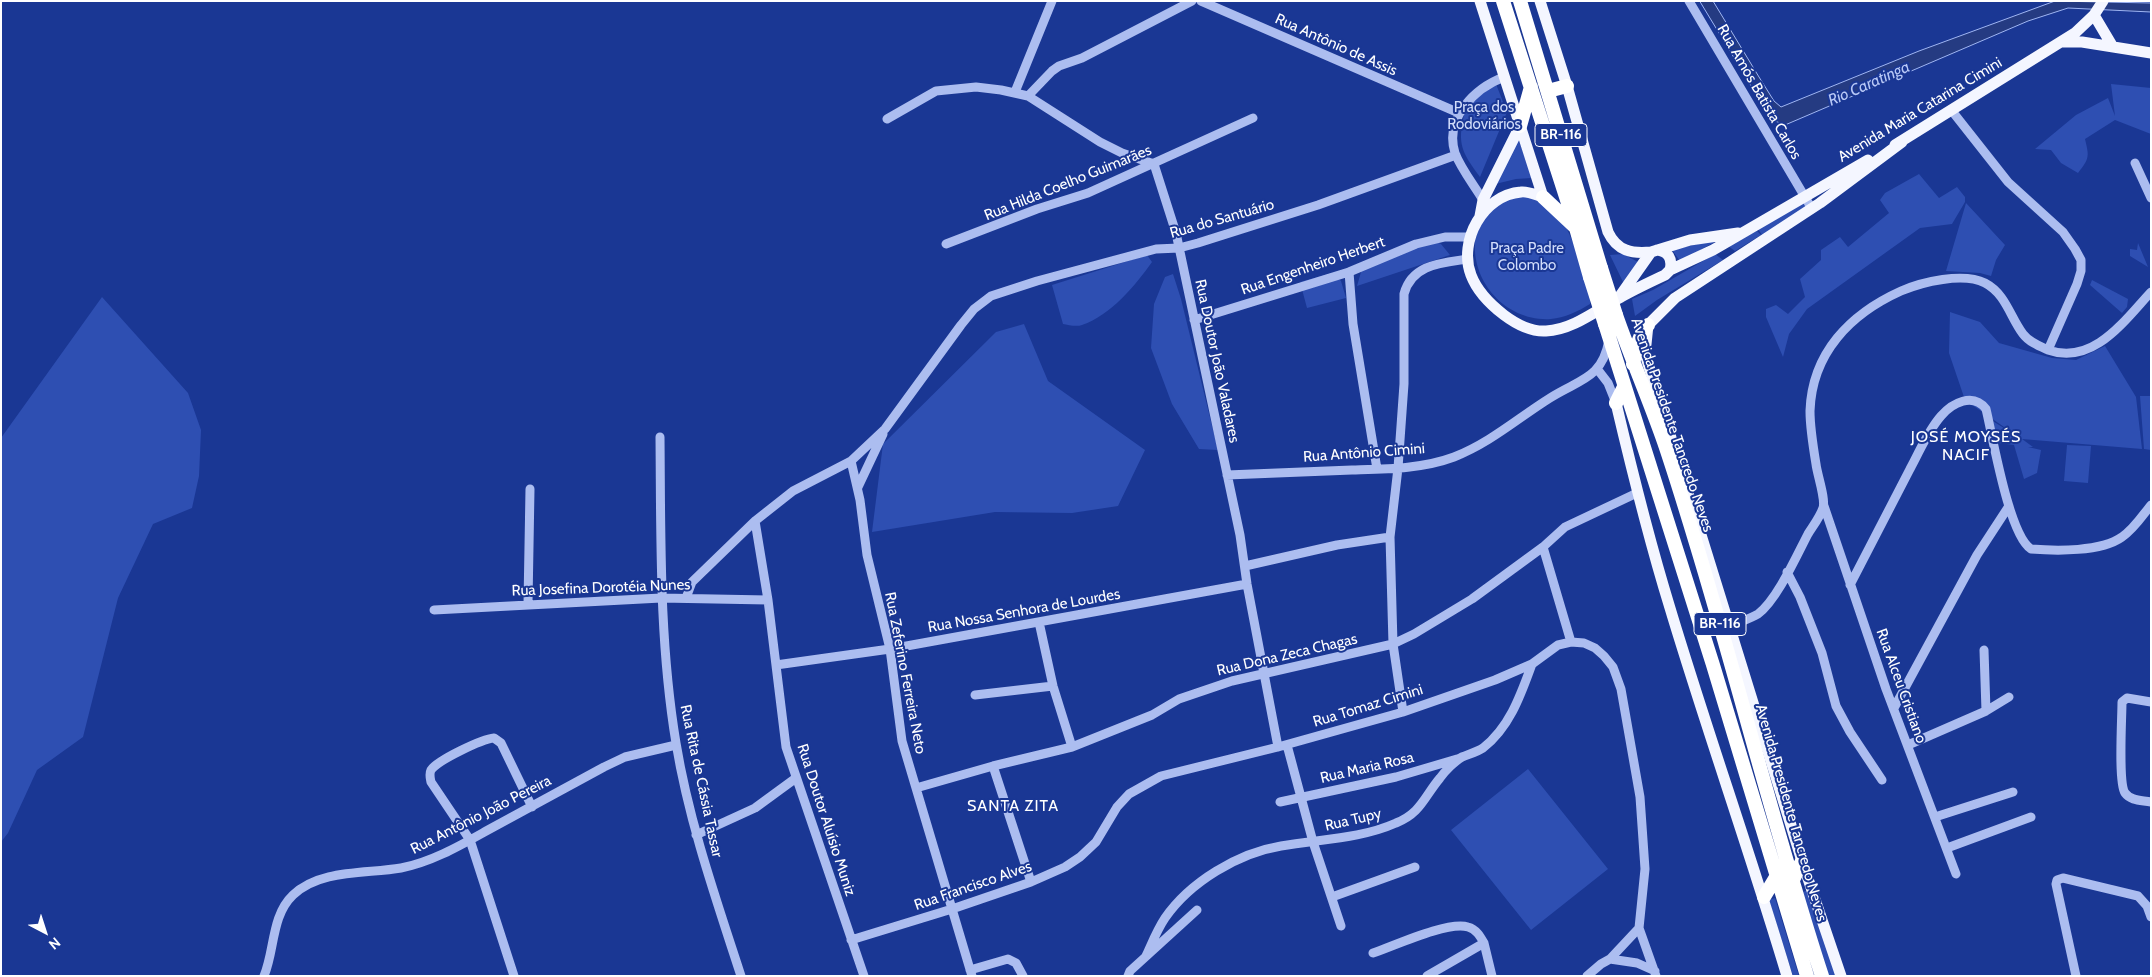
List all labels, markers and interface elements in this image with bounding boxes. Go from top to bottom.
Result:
street label: Rua Antônio de Assis [1272,10,1400,80]
street label: Rua Amós Batista Carlos [1713,21,1805,163]
street label: Avenida Maria Catarina Cimini [1835,54,2005,166]
water label: Rio Caratinga [1825,57,1913,111]
park label: Praça dos Rodoviários [1447,99,1521,134]
road number: BR-116 [1535,124,1587,146]
street label: Rua Hilda Coelho Guimarães [982,141,1154,225]
street label: Rua do Santuário [1168,195,1276,243]
street label: Rua Engenheiro Herbert [1239,233,1387,299]
park label: Praça Padre Colombo [1490,240,1564,275]
street label: Rua Doutor João Valadares [1191,278,1243,444]
street label: Avenida Presidente Tancredo Neves [1627,316,1717,534]
district label: JOSÉ MOYSÉS NACIF [1909,427,2023,465]
street label: Rua Antônio Cimini [1303,440,1425,466]
street label: Rua Josefina Dorotéia Nunes [511,576,691,600]
street label: Rua Nossa Senhora de Lourdes [926,585,1122,637]
street label: Rua Zeferino Ferreira Neto [880,590,930,756]
road number: BR-116 [1694,612,1746,636]
street label: Rua Alceu Cristiano [1872,626,1930,746]
street label: Rua Dona Zeca Chagas [1215,630,1359,680]
street label: Rua Tomaz Cimini [1311,681,1425,731]
street label: Avenida Presidente Tancredo Neves [1751,702,1831,924]
street label: Rua Rita de Cássia Tassar [676,703,726,859]
street label: Rua Doutor Aluísio Muniz [793,742,859,898]
street label: Rua Maria Rosa [1318,748,1416,788]
street label: Rua Antônio João Pereira [408,772,554,858]
district label: SANTA ZITA [966,796,1060,816]
street label: Rua Tupy [1323,805,1383,835]
street label: Rua Francisco Alves [912,857,1034,915]
north arrow [20,907,70,957]
text: N [45,933,64,954]

